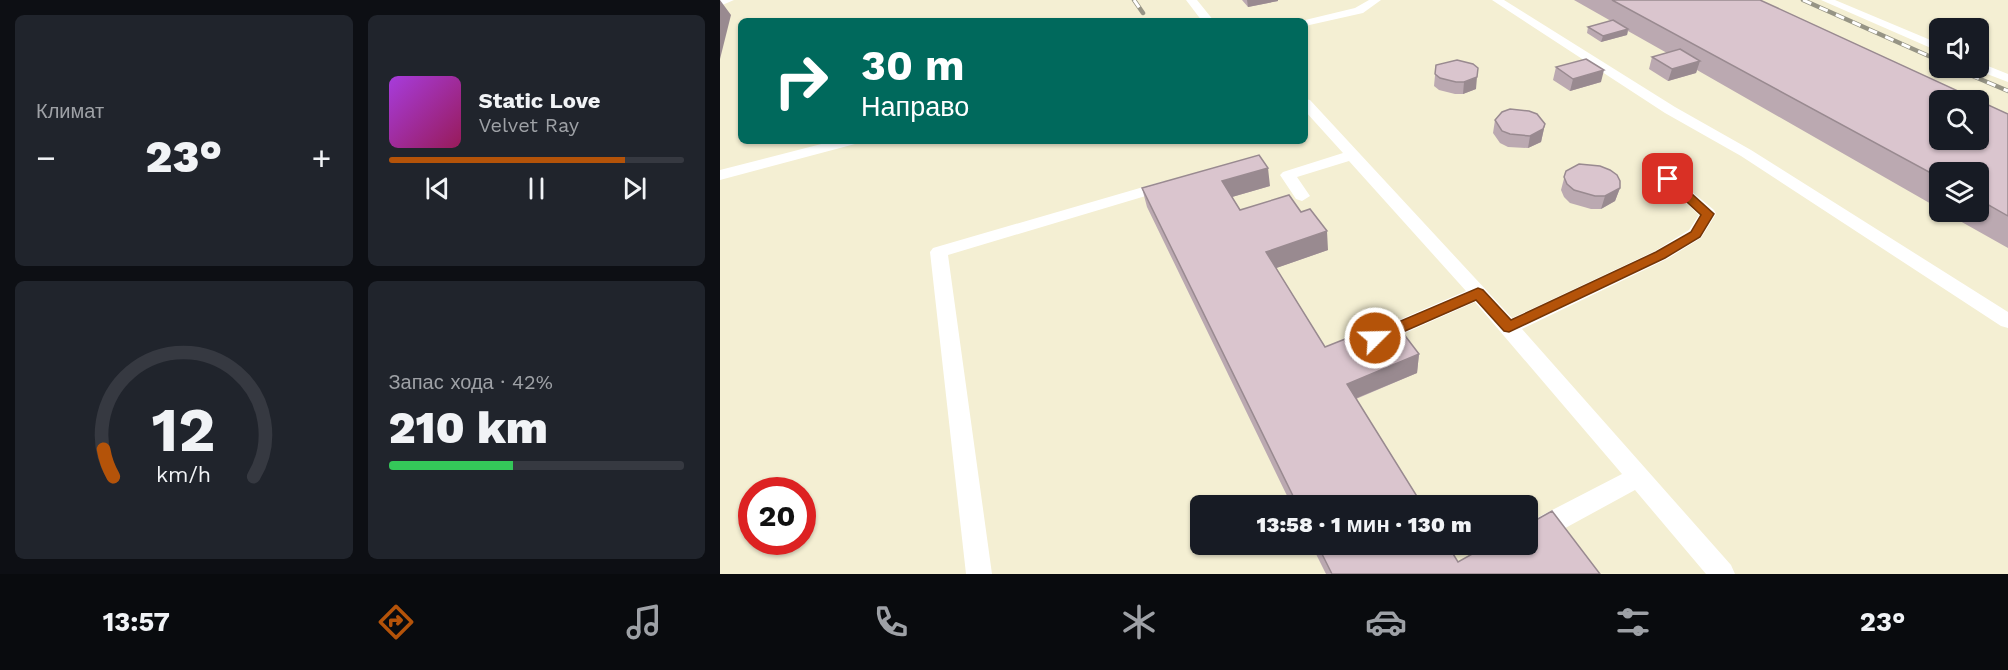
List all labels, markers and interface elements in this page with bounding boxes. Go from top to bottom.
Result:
map controls [1929,18,1989,222]
button: sound [1929,18,1989,78]
text: 30 m [861,41,965,90]
icon: right [762,42,840,120]
text: Static Love [479,88,601,113]
button: search [1929,90,1989,150]
text: Направо [861,91,969,123]
text: Климат [36,99,104,123]
text: Velvet Ray [479,113,579,137]
text: 23° [145,130,222,183]
text: − [36,138,56,177]
text: + [312,138,332,177]
pin [1642,153,1693,204]
icon: arrive [1651,162,1684,195]
button: layers [1929,162,1989,222]
icon: previous [421,172,454,205]
icon: pause [520,172,553,205]
icon: next [618,172,651,205]
position arrow [1343,306,1407,370]
text: Запас хода · 42% [389,370,553,394]
text: 12 [152,393,216,466]
text: 210 km [389,401,548,454]
text: km/h [156,462,211,487]
speed limit sign: 20 [738,477,816,555]
text: 13:58 · 1 мин · 130 m [1256,512,1472,537]
icon: directions [375,601,417,643]
icon: music [623,601,665,643]
icon: phone [870,601,912,643]
icon: climate [1118,601,1160,643]
icon: car [1365,601,1407,643]
icon: filters [1612,601,1654,643]
text: 13:57 [103,606,170,638]
text: 23° [1860,606,1905,638]

